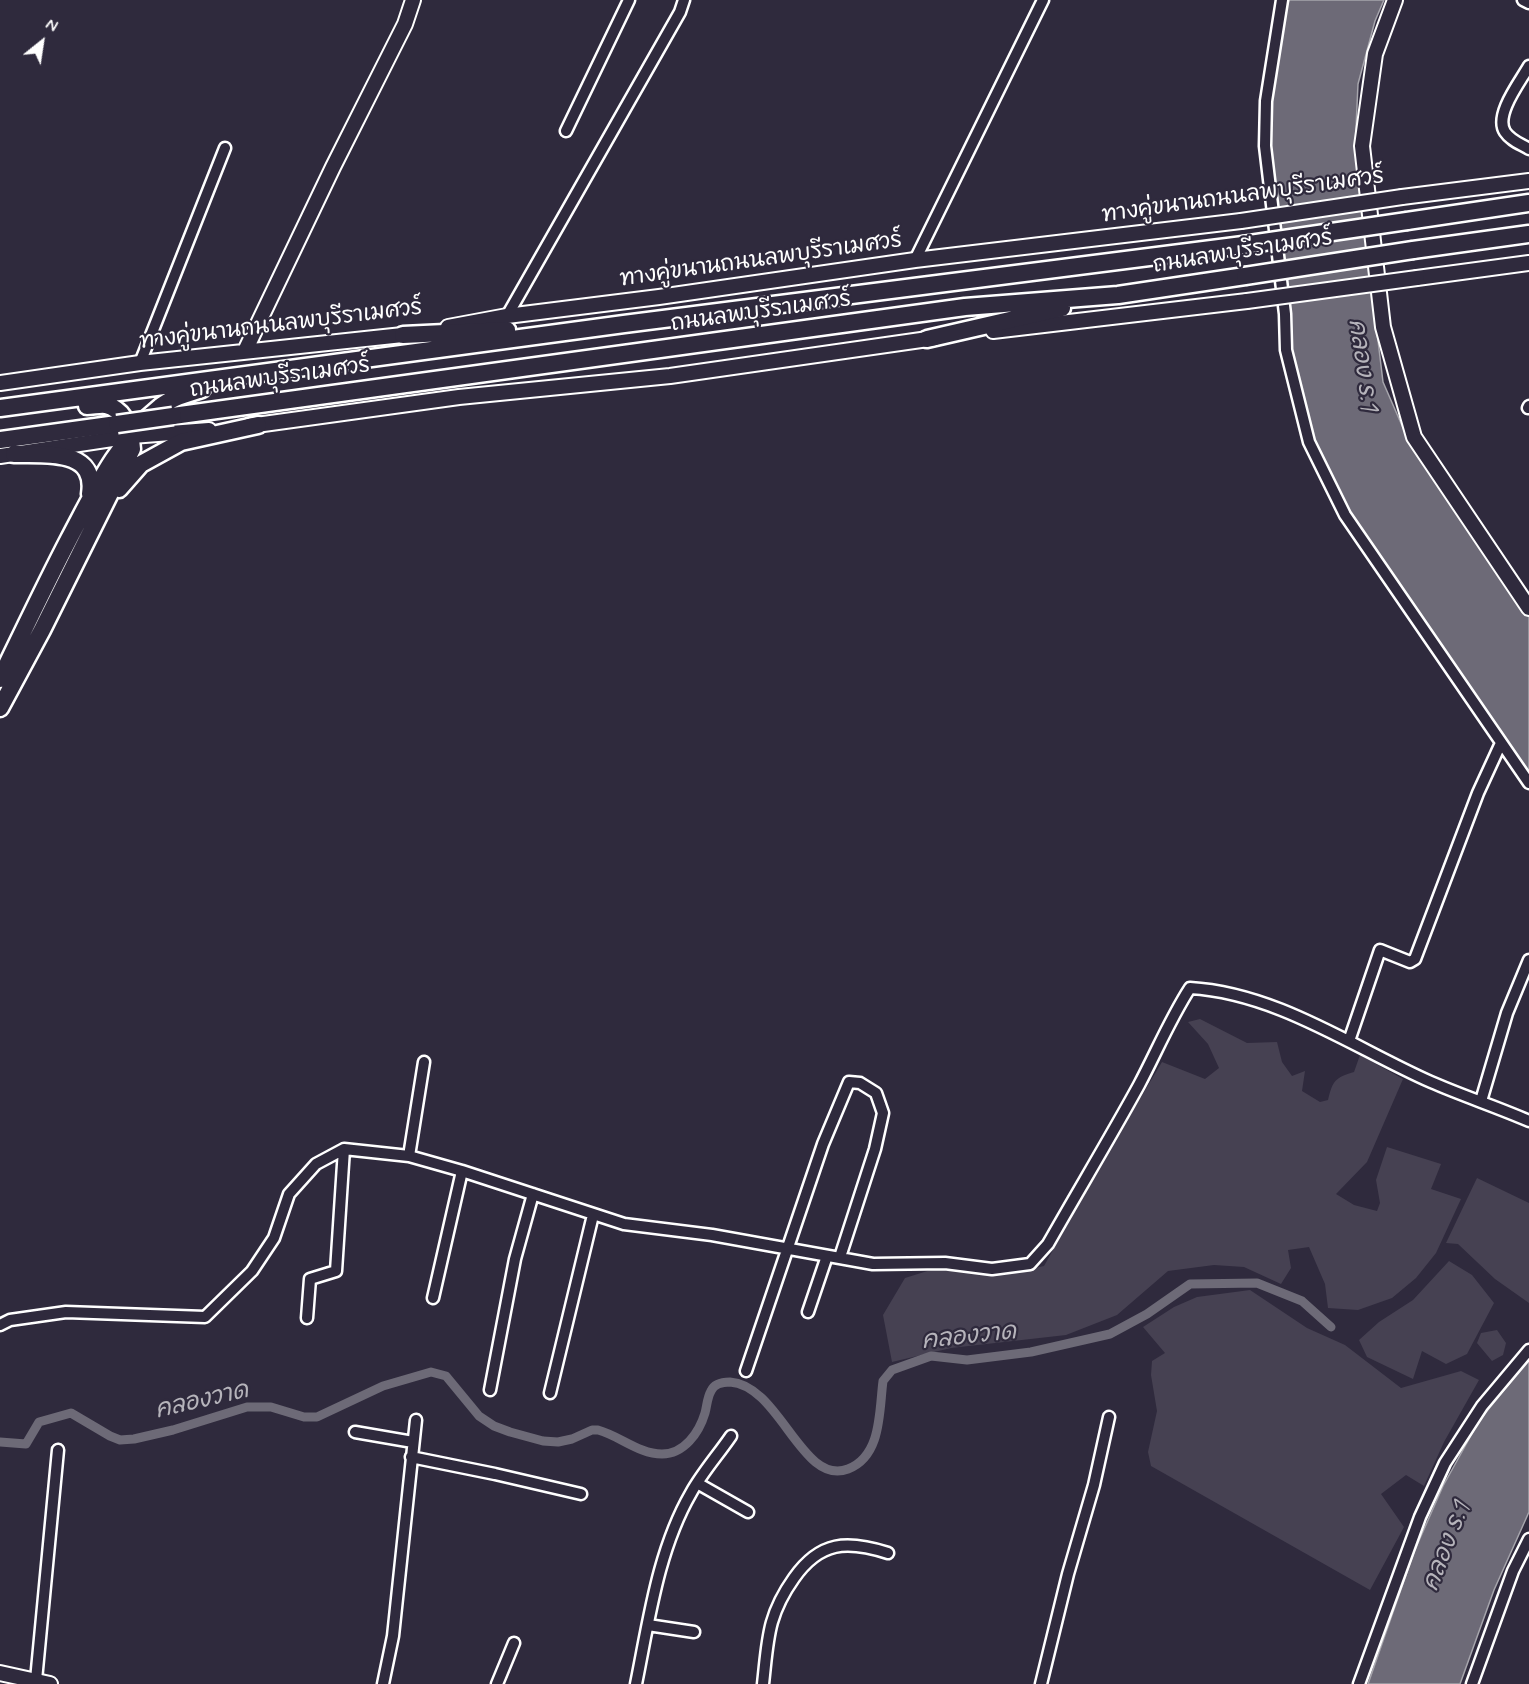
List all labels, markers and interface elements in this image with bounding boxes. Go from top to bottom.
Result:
north arrow [12,12,72,72]
text: N [41,14,61,38]
street label: ทางคู่ขนานถนนลพบุรีราเมศวร์ [1100,164,1386,230]
street label: ถนนลพบุรีราเมศวร์ [1151,226,1335,280]
street label: ทางคู่ขนานถนนลพบุรีราเมศวร์ [618,228,904,294]
street label: ถนนลพบุรีราเมศวร์ [669,287,853,339]
street label: ทางคู่ขนานถนนลพบุรีราเมศวร์ [138,296,424,356]
water label: คลอง ร.1 [1340,317,1382,413]
street label: ถนนลพบุรีราเมศวร์ [188,353,372,405]
water label: คลองวาด [920,1319,1018,1357]
water label: คลองวาด [153,1377,251,1427]
water label: คลอง ร.1 [1418,1499,1478,1595]

